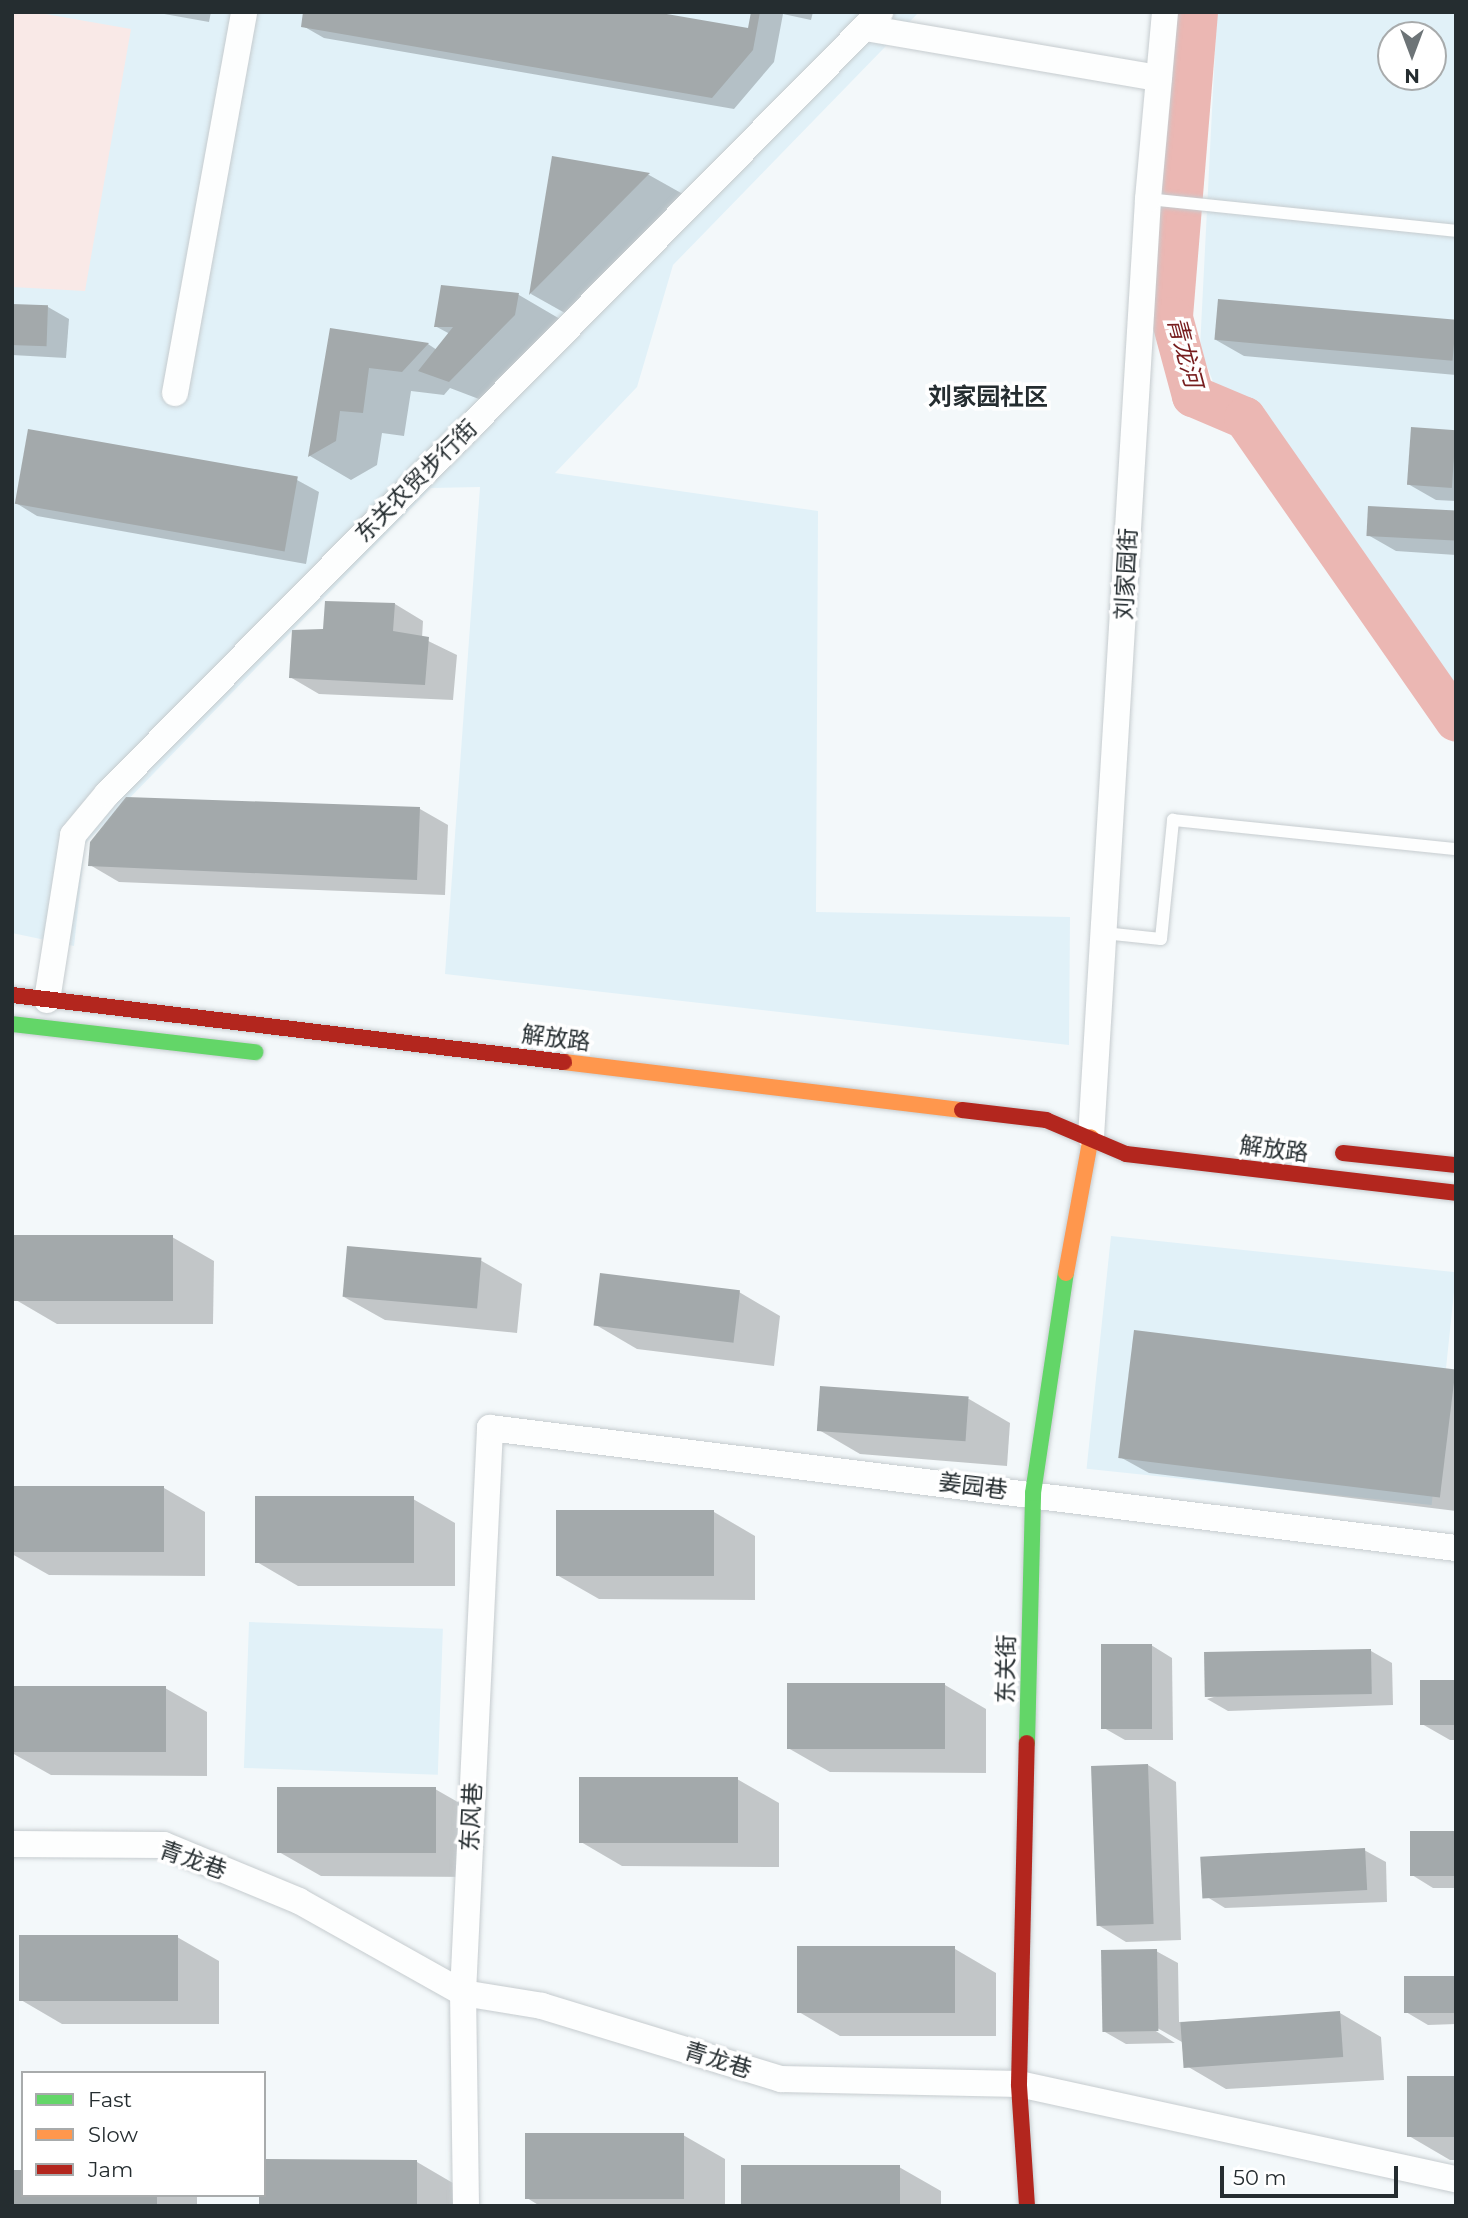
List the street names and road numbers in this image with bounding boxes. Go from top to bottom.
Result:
street label: 东关农贸步行街 [349,414,483,548]
street label: 刘家园街 [1110,527,1142,621]
street label: 解放路 [520,1020,592,1056]
street label: 解放路 [1238,1131,1310,1167]
street label: 姜园巷 [937,1468,1009,1504]
street label: 东关街 [992,1634,1020,1704]
street label: 东风巷 [455,1782,487,1852]
street label: 青龙巷 [156,1836,230,1884]
street label: 青龙巷 [681,2037,755,2083]

